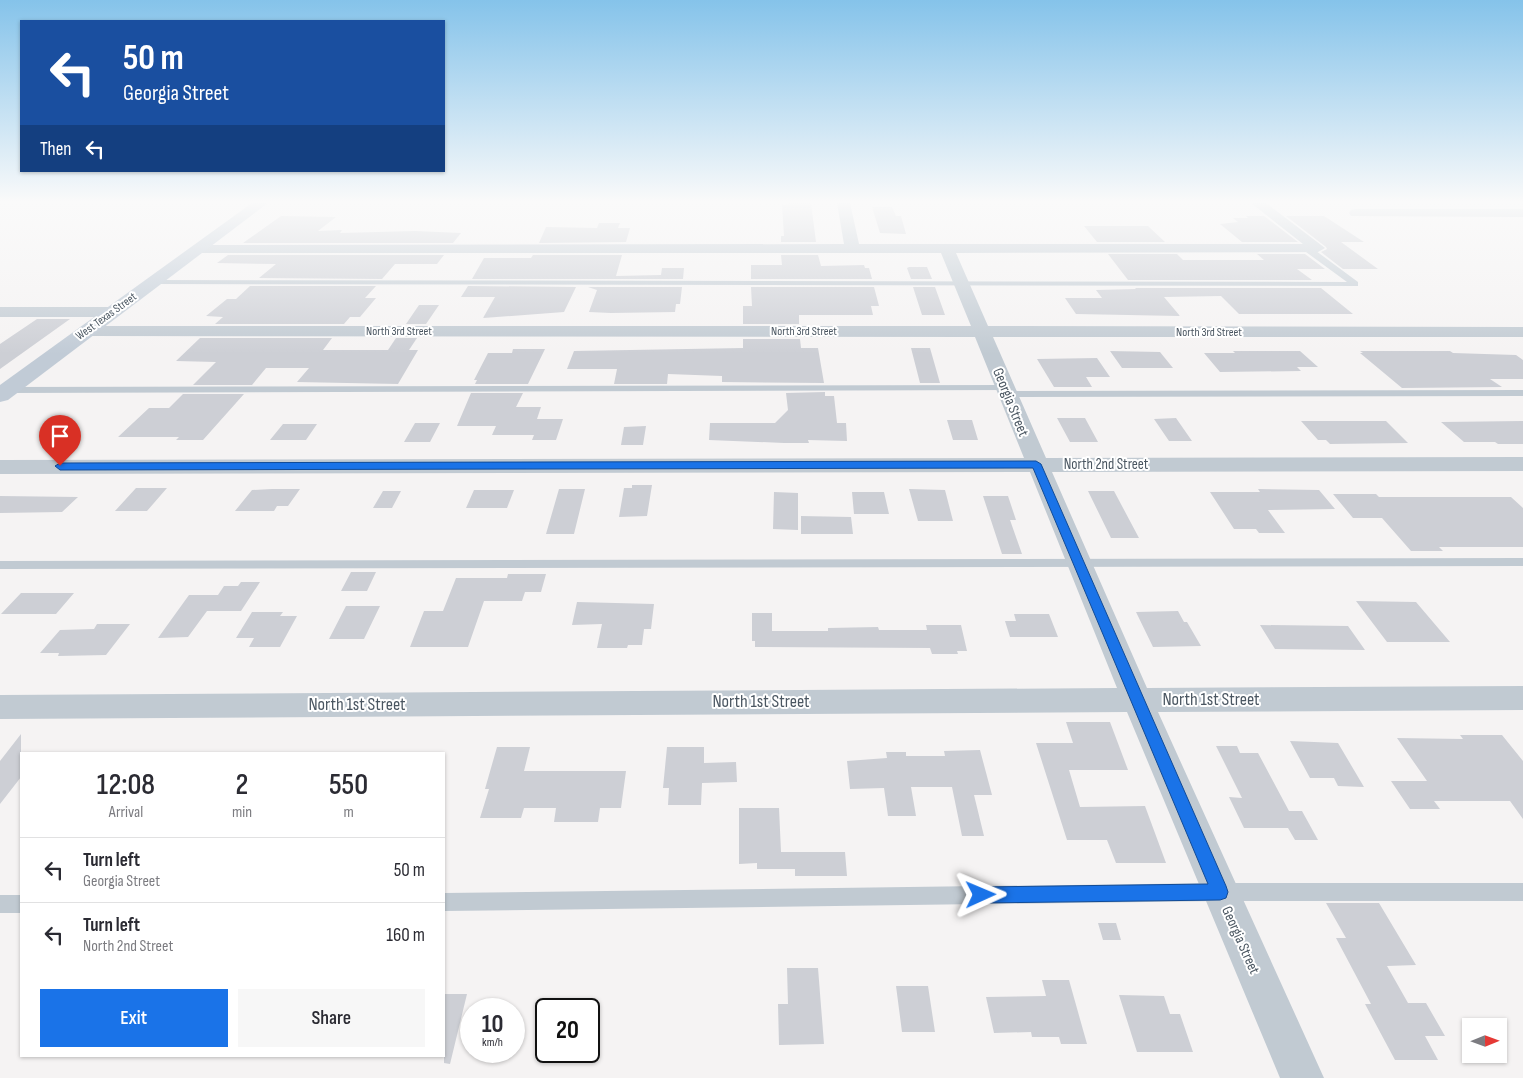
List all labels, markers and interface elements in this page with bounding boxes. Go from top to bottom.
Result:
text: 50 m [123,37,184,80]
icon: left [40,40,105,105]
text: Georgia Street [123,80,229,107]
icon: left [81,135,109,163]
text: Then [40,138,71,161]
street label: West Texas Street [73,289,140,344]
street label: North 3rd Street [366,324,432,339]
street label: North 3rd Street [771,324,837,339]
street label: North 3rd Street [1176,325,1242,340]
street label: Georgia Street [988,365,1033,440]
pin [39,415,81,466]
icon: arrive [46,422,74,450]
street label: North 2nd Street [1064,455,1149,474]
street label: North 1st Street [1162,689,1260,710]
street label: North 1st Street [712,691,810,712]
street label: North 1st Street [308,694,406,715]
text: 12:08 [97,767,155,803]
text: 2 [236,767,248,803]
text: 550 [329,767,368,803]
text: Arrival [109,803,143,822]
text: min [232,803,252,822]
text: m [343,803,354,822]
text: Turn left [83,849,140,872]
icon: left [40,856,68,884]
text: 50 m [394,859,425,882]
position arrow [954,868,1006,920]
text: Georgia Street [83,872,160,891]
street label: Georgia Street [1217,903,1264,977]
text: Turn left [83,914,140,937]
icon: left [40,921,68,949]
text: 160 m [386,924,425,947]
text: North 2nd Street [83,937,173,956]
button: Exit [40,989,228,1047]
button: Share [238,989,425,1047]
speed limit sign: 20 [535,998,600,1063]
text: 10 [482,1009,503,1040]
north arrow [1462,1018,1508,1062]
map controls [1462,1018,1507,1063]
text: km/h [482,1035,503,1050]

